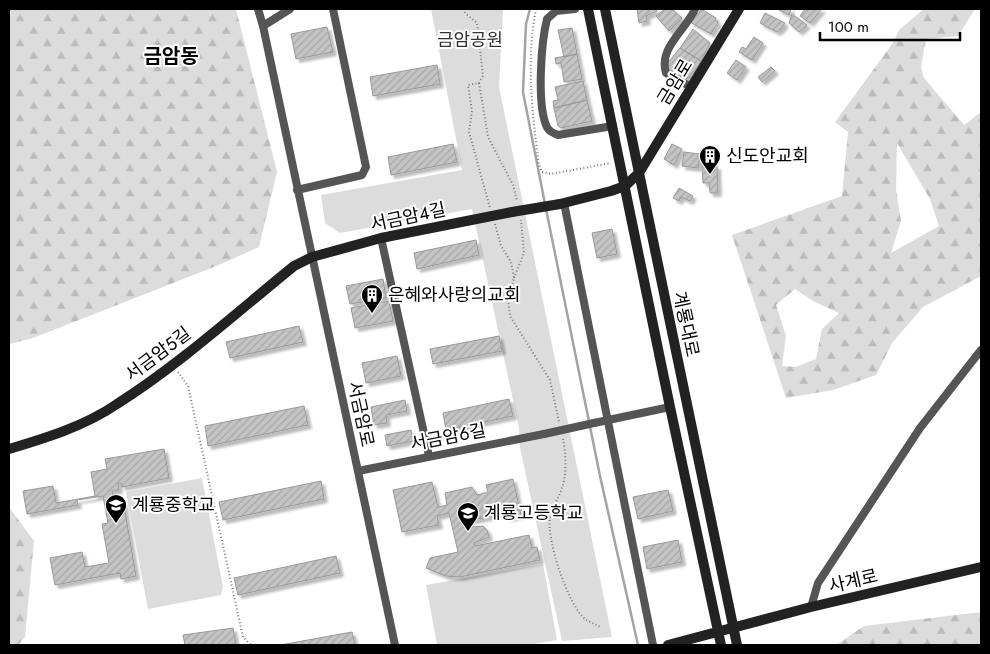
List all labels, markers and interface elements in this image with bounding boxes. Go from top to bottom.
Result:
scale bar [820,10,960,42]
text: 100 m [828,16,869,38]
park label: 금암공원 [437,27,503,53]
district label: 금암동 [143,42,199,71]
street label: 금암로 [651,54,699,110]
place label: 신도안교회 [726,143,809,169]
building icon: 신도안교회 [698,144,722,175]
street label: 서금암4길 [368,196,448,238]
place label: 은혜와사랑의교회 [388,282,520,308]
building icon: 은혜와사랑의교회 [360,283,384,314]
street label: 계룡대로 [666,289,706,359]
street label: 서금암5길 [120,321,196,387]
street label: 서금암로 [341,379,381,449]
street label: 서금암6길 [408,417,488,457]
place label: 계룡중학교 [132,492,215,518]
school or university icon: 계룡중학교 [104,493,128,524]
place label: 계룡고등학교 [484,500,583,526]
school or university icon: 계룡고등학교 [456,501,480,532]
street label: 사계로 [826,563,880,599]

